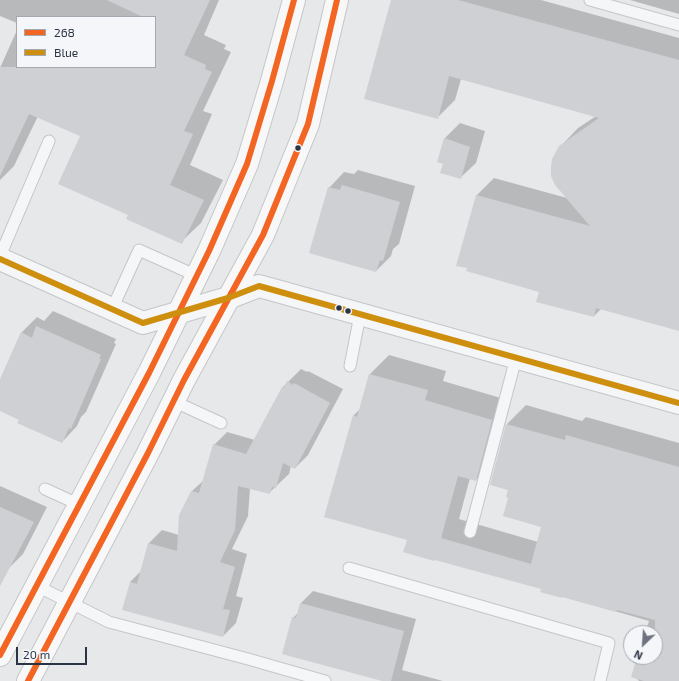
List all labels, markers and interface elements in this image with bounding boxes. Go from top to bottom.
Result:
legend [16,16,156,68]
text: 268 [54,25,75,39]
text: Blue [54,45,78,59]
unlabelled marker [293,143,303,153]
unlabelled marker [334,303,344,313]
unlabelled marker [343,306,353,316]
north arrow [623,625,663,665]
scale bar [18,639,89,665]
text: 20 m [23,647,50,661]
text: N [632,648,644,663]

